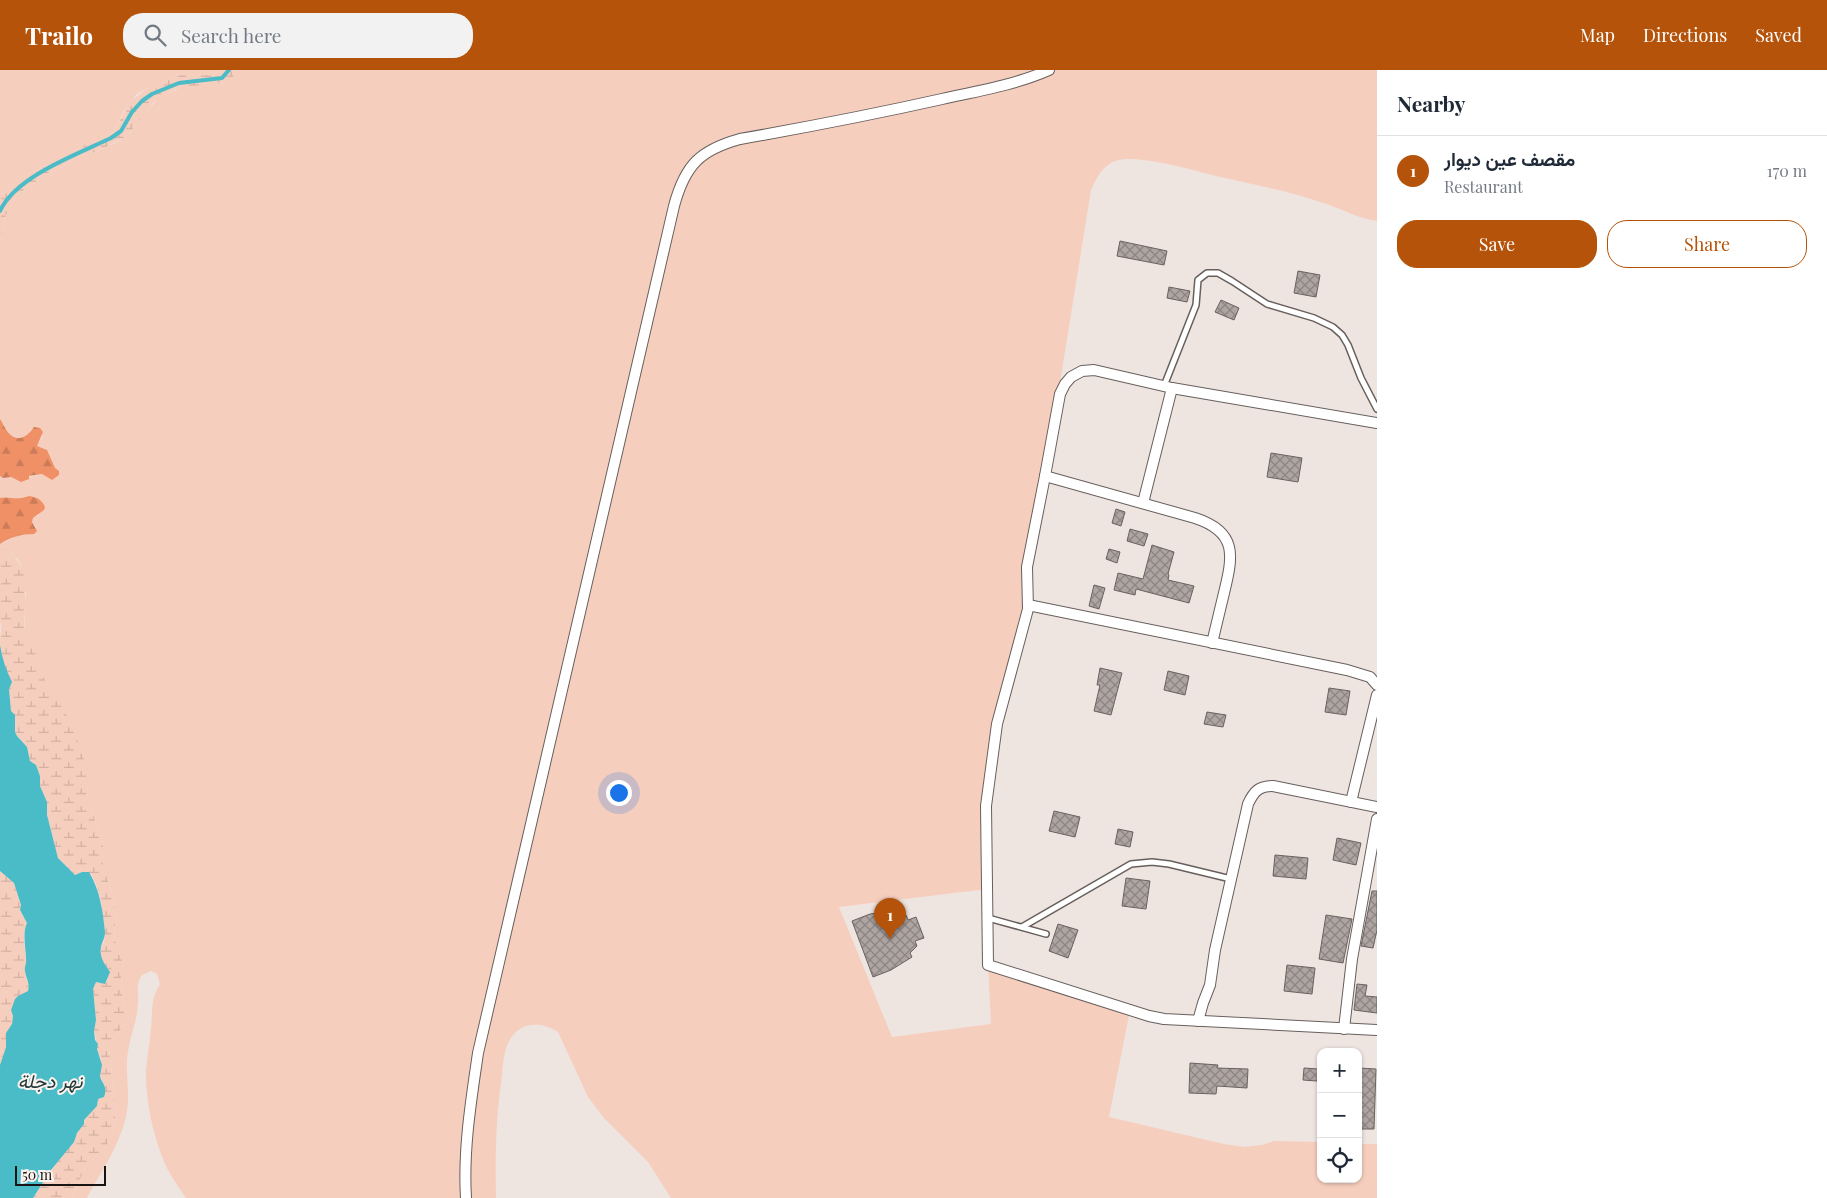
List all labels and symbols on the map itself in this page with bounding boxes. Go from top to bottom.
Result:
your location [606,780,632,806]
pin: 1 [874,898,906,939]
water label: نهر دجلة [18,1067,84,1093]
scale bar [15,1163,106,1186]

